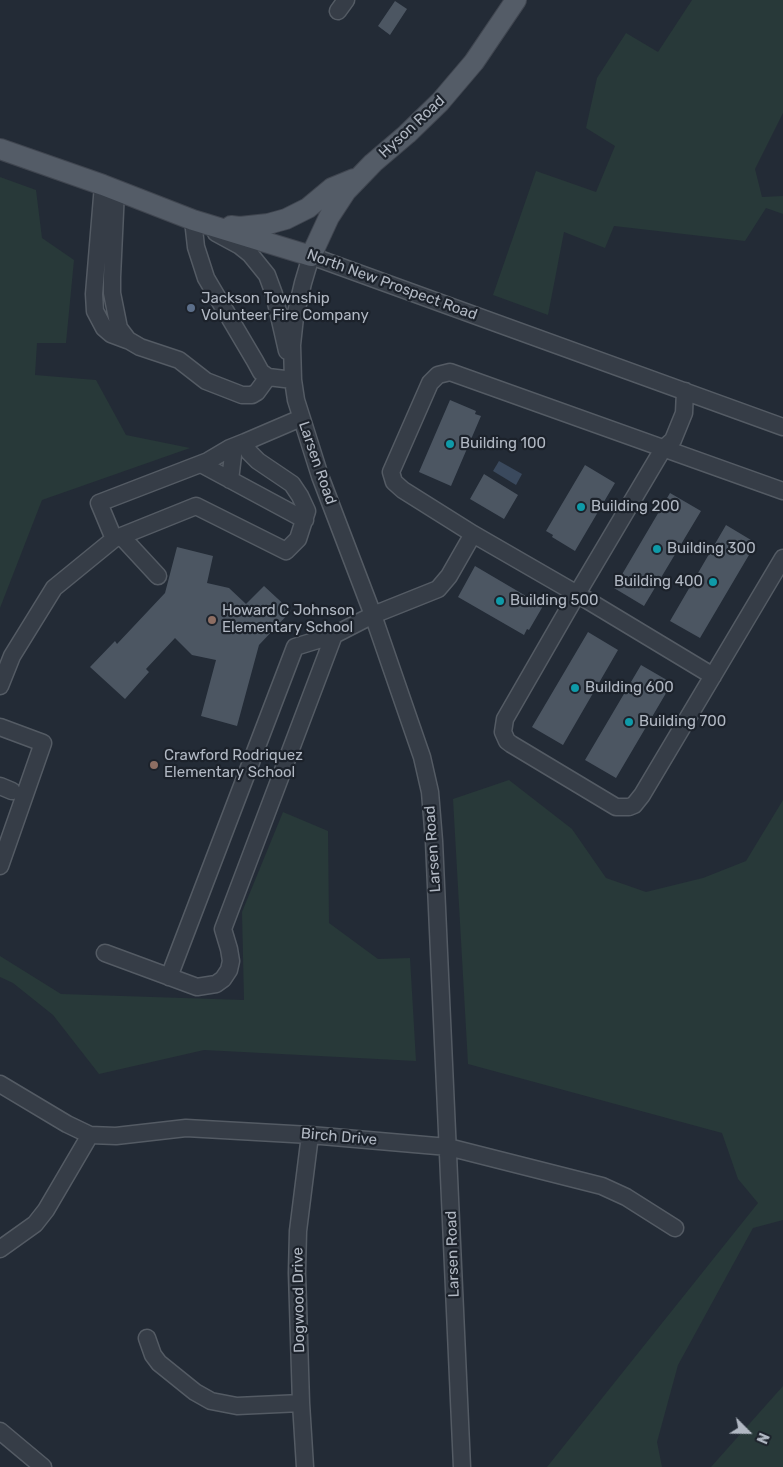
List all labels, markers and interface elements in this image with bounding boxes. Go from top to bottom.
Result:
street label: Hyson Road [375,92,449,162]
street label: North New Prospect Road [304,246,480,324]
place label: Jackson Township Volunteer Fire Company [201,290,369,325]
marker: Jackson Township Volunteer Fire Company [185,302,197,314]
street label: Larsen Road [294,419,340,507]
place label: Building 100 [460,435,546,453]
marker: Building 100 [444,438,456,450]
place label: Building 200 [591,498,679,516]
marker: Building 200 [575,501,587,513]
place label: Building 300 [667,540,756,558]
marker: Building 300 [651,543,663,555]
place label: Building 400 [614,573,703,591]
marker: Building 400 [707,576,719,588]
place label: Building 500 [510,592,599,610]
marker: Building 500 [494,595,506,607]
place label: Howard C Johnson Elementary School [222,602,355,637]
marker: Howard C Johnson Elementary School [206,614,218,626]
place label: Building 600 [585,679,674,697]
marker: Building 600 [569,682,581,694]
place label: Building 700 [639,713,726,731]
marker: Building 700 [623,716,635,728]
place label: Crawford Rodriquez Elementary School [164,747,303,782]
marker: Crawford Rodriquez Elementary School [148,759,160,771]
street label: Larsen Road [421,805,445,893]
street label: Birch Drive [300,1125,378,1149]
street label: Larsen Road [442,1210,464,1298]
street label: Dogwood Drive [289,1247,309,1353]
north arrow [723,1407,773,1457]
text: N [752,1430,772,1446]

